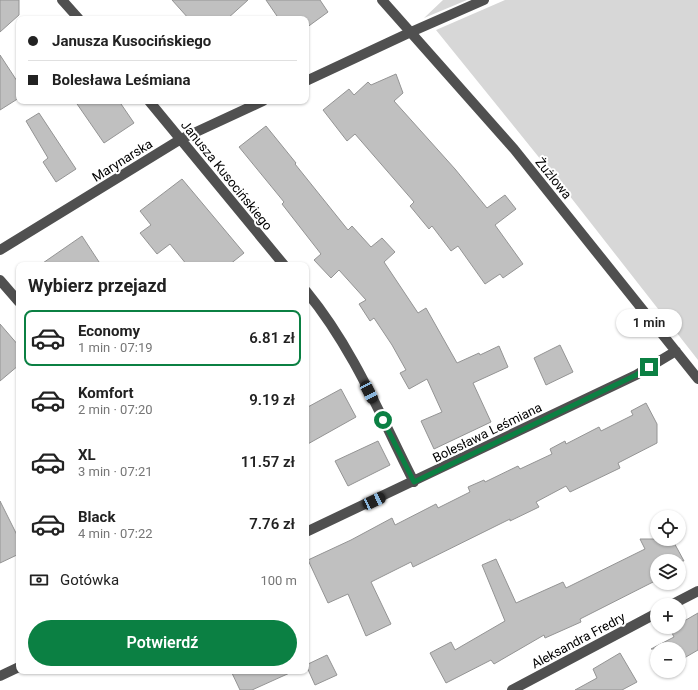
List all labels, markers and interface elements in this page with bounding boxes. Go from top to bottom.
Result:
text: Janusza Kusocińskiego [52,32,211,50]
text: Bolesława Leśmiana [52,71,191,89]
street label: Janusza Kusocińskiego [178,118,275,233]
street label: Marynarska [89,136,155,185]
street label: Żużlowa [532,155,575,202]
text: Wybierz przejazd [28,275,167,296]
callout: 1 min [616,309,682,337]
text: 1 min [633,315,665,330]
icon: car [30,320,66,356]
text: Economy [78,322,140,340]
text: 6.81 zł [249,329,295,347]
text: 1 min · 07:19 [78,340,153,355]
route end [640,358,658,376]
car [358,379,380,405]
icon: car [30,382,66,418]
text: Komfort [78,384,134,402]
text: 9.19 zł [249,391,295,409]
street label: Bolesława Leśmiana [430,400,544,465]
text: 2 min · 07:20 [78,402,153,417]
route start [374,411,392,429]
icon: car [30,444,66,480]
text: XL [78,446,96,464]
text: 11.57 zł [241,453,295,471]
text: 3 min · 07:21 [78,464,153,479]
car [361,490,387,512]
icon: car [30,506,66,542]
text: Black [78,508,115,526]
map controls [650,510,686,678]
button: locate [650,510,686,546]
text: 7.76 zł [249,515,295,533]
text: 4 min · 07:22 [78,526,153,541]
button: layers [650,554,686,590]
icon: cash [28,569,50,591]
text: Gotówka [60,571,119,589]
text: 100 m [260,573,297,588]
button: + [650,598,686,634]
street label: Aleksandra Fredry [529,609,628,671]
button: Potwierdź [28,620,297,666]
button: − [650,642,686,678]

